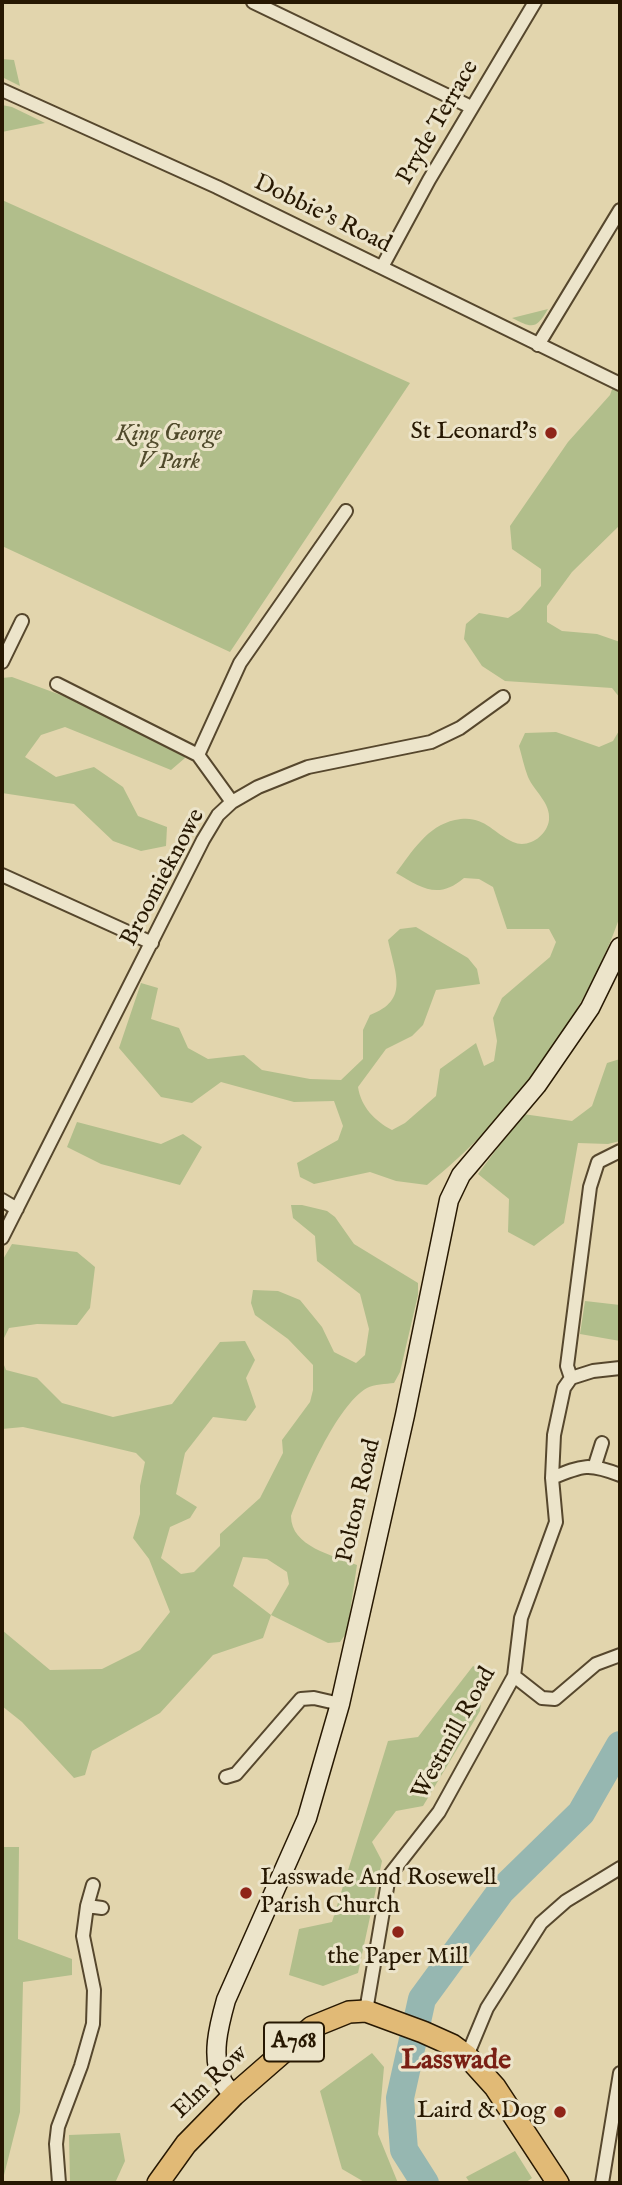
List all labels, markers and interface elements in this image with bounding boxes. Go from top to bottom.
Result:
street label: Pryde Terrace [392,56,486,190]
street label: Dobbie's Road [249,169,395,261]
place label: St Leonard's [410,419,537,447]
park label: King George V Park [116,421,222,477]
marker: St Leonard's [543,425,559,441]
street label: Broomieknowe [116,804,212,952]
street label: Polton Road [332,1436,388,1566]
street label: Westmill Road [407,1663,503,1805]
place label: Lasswade And Rosewell Parish Church [260,1865,497,1921]
marker: Lasswade And Rosewell Parish Church [238,1885,254,1901]
marker: the Paper Mill [390,1924,406,1940]
place label: the Paper Mill [327,1944,469,1972]
road number: A768 [264,2022,324,2062]
street label: Elm Row [167,2040,255,2126]
district label: Lasswade [401,2045,511,2079]
place label: Laird & Dog [417,2098,546,2126]
marker: Laird & Dog [552,2104,568,2120]

